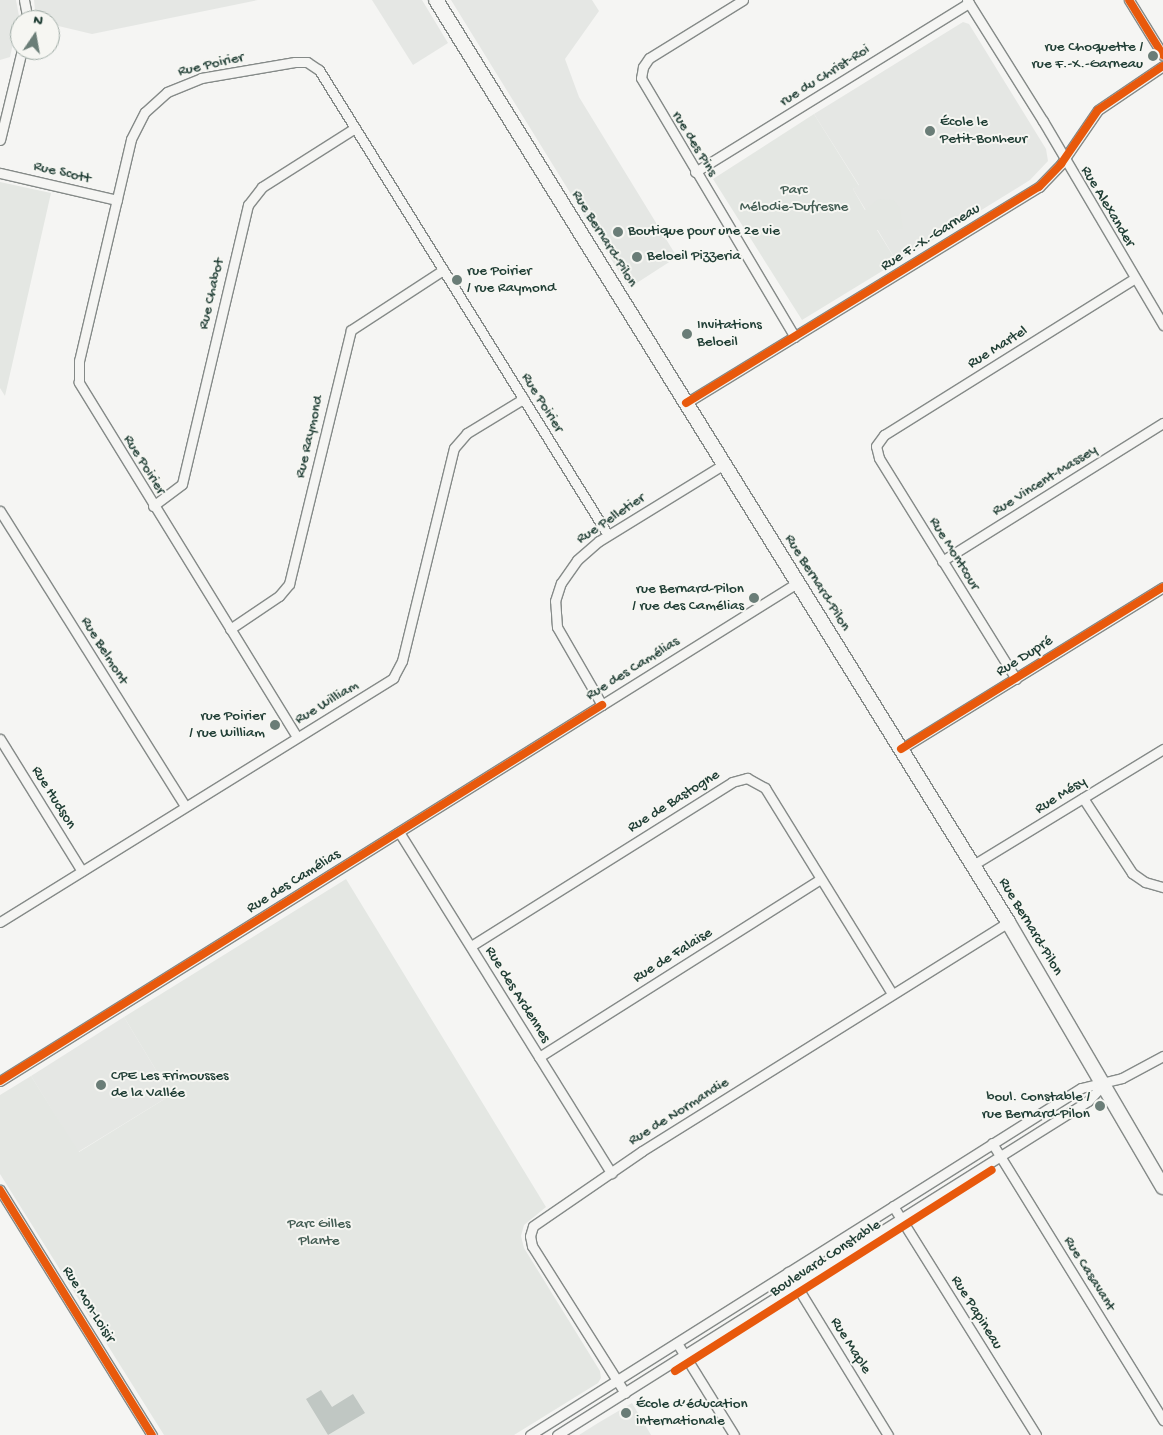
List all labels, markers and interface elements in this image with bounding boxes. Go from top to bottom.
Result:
north arrow [10,10,60,60]
text: N [32,12,44,30]
place label: rue Choquette / rue F.-X.-Garneau [1032,38,1143,73]
street label: rue du Christ-Roi [777,41,873,111]
street label: Rue Poirier [176,49,246,81]
marker: rue Choquette / rue F.-X.-Garneau [1147,50,1159,62]
street label: rue des Pins [667,108,721,180]
place label: École le Petit-Bonheur [940,113,1027,148]
marker: École le Petit-Bonheur [924,125,936,137]
street label: Rue Scott [32,158,92,188]
street label: Rue Alexander [1076,163,1138,251]
park label: Parc Mélodie-Dufresne [740,181,848,216]
street label: Rue Bernard-Pilon [567,187,641,291]
street label: Rue F.-X.-Garneau [878,200,984,276]
place label: Boutique pour une 2e vie [628,223,780,241]
marker: Boutique pour une 2e vie [612,226,624,238]
place label: Beloeil Pizzeria [647,248,741,266]
marker: Beloeil Pizzeria [631,251,643,263]
street label: Rue Chabot [195,257,229,331]
place label: rue Poirier / rue Raymond [467,262,556,297]
marker: rue Poirier / rue Raymond [451,274,463,286]
place label: Invitations Beloeil [697,316,762,351]
street label: Rue Martel [965,323,1031,373]
marker: Invitations Beloeil [681,328,693,340]
street label: Rue Poirier [517,370,567,436]
street label: Rue Raymond [292,394,328,480]
street label: Rue Poirier [119,432,169,498]
street label: Rue Vincent-Massey [989,441,1101,521]
street label: Rue Pelletier [573,489,649,549]
street label: Rue Montcour [924,514,984,594]
street label: Rue Bernard-Pilon [780,531,854,635]
place label: rue Bernard-Pilon / rue des Camélias [632,580,744,615]
marker: rue Bernard-Pilon / rue des Camélias [748,592,760,604]
street label: Rue Belmont [76,614,132,688]
street label: Rue des Camélias [583,633,683,705]
street label: Rue Dupré [993,633,1057,681]
street label: Rue William [292,677,362,729]
place label: rue Poirier / rue William [189,707,265,742]
marker: rue Poirier / rue William [269,719,281,731]
street label: Rue Hudson [27,763,79,833]
street label: Rue de Bastogne [625,767,723,837]
street label: Rue Mésy [1032,773,1090,819]
street label: Rue des Camélias [244,846,344,918]
street label: Rue Bernard-Pilon [994,875,1066,979]
street label: Rue de Falaise [630,924,716,988]
street label: Rue des Ardennes [480,944,554,1046]
place label: CPE Les Frimousses de la Vallée [111,1067,229,1102]
street label: Rue de Normandie [625,1074,733,1150]
marker: CPE Les Frimousses de la Vallée [95,1079,107,1091]
place label: boul. Constable / rue Bernard-Pilon [982,1088,1090,1123]
marker: boul. Constable / rue Bernard-Pilon [1094,1100,1106,1112]
park label: Parc Gilles Plante [287,1215,351,1250]
street label: Boulevard Constable [767,1217,885,1301]
street label: Rue Casavant [1059,1233,1119,1315]
street label: Rue Mon-Loisir [57,1263,119,1347]
street label: Rue Papineau [946,1273,1006,1353]
street label: Rue Maple [826,1314,874,1378]
place label: École d’éducation internationale [636,1395,748,1430]
marker: École d’éducation internationale [620,1407,632,1419]

